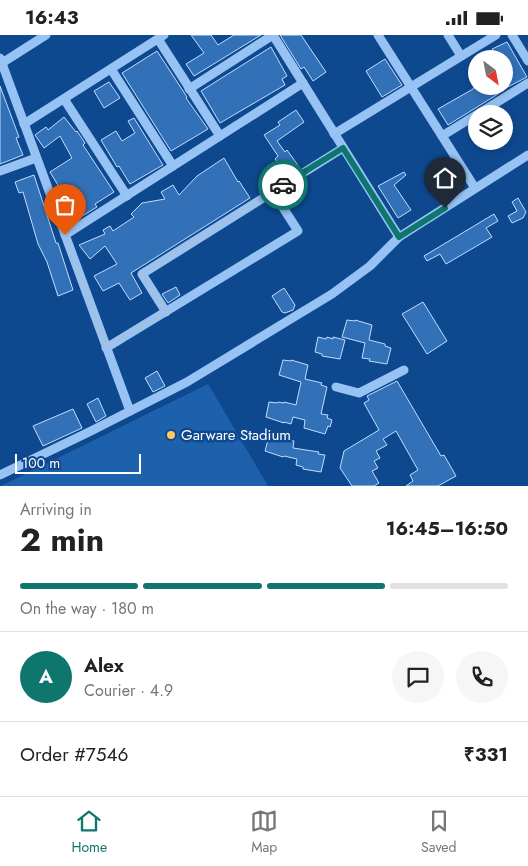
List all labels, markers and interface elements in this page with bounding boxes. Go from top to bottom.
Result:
text: 16:43 [25,4,79,31]
north arrow [468,50,512,95]
map controls [468,50,513,150]
button: layers [468,105,513,150]
pin [424,157,466,208]
courier [258,160,308,210]
icon: home [431,164,459,192]
icon: car [269,171,297,199]
pin [44,184,86,235]
icon: bag [51,191,79,219]
place label: Garware Stadium [181,424,291,446]
marker: Garware Stadium [165,429,177,441]
scale bar [15,451,141,474]
text: 100 m [22,453,60,473]
text: Arriving in [20,498,92,521]
text: 16:45–16:50 [386,515,508,542]
text: 2 min [20,517,104,563]
text: On the way · 180 m [20,597,154,620]
button: chat [392,651,444,703]
button: phone [456,651,508,703]
text: Alex [84,652,124,679]
text: A [39,663,53,690]
text: Courier · 4.9 [84,679,173,702]
text: Order #7546 [20,741,129,768]
text: ₹331 [464,741,508,768]
tab: Home [71,807,107,857]
tab: Map [250,807,278,857]
tab: Saved [421,807,457,857]

